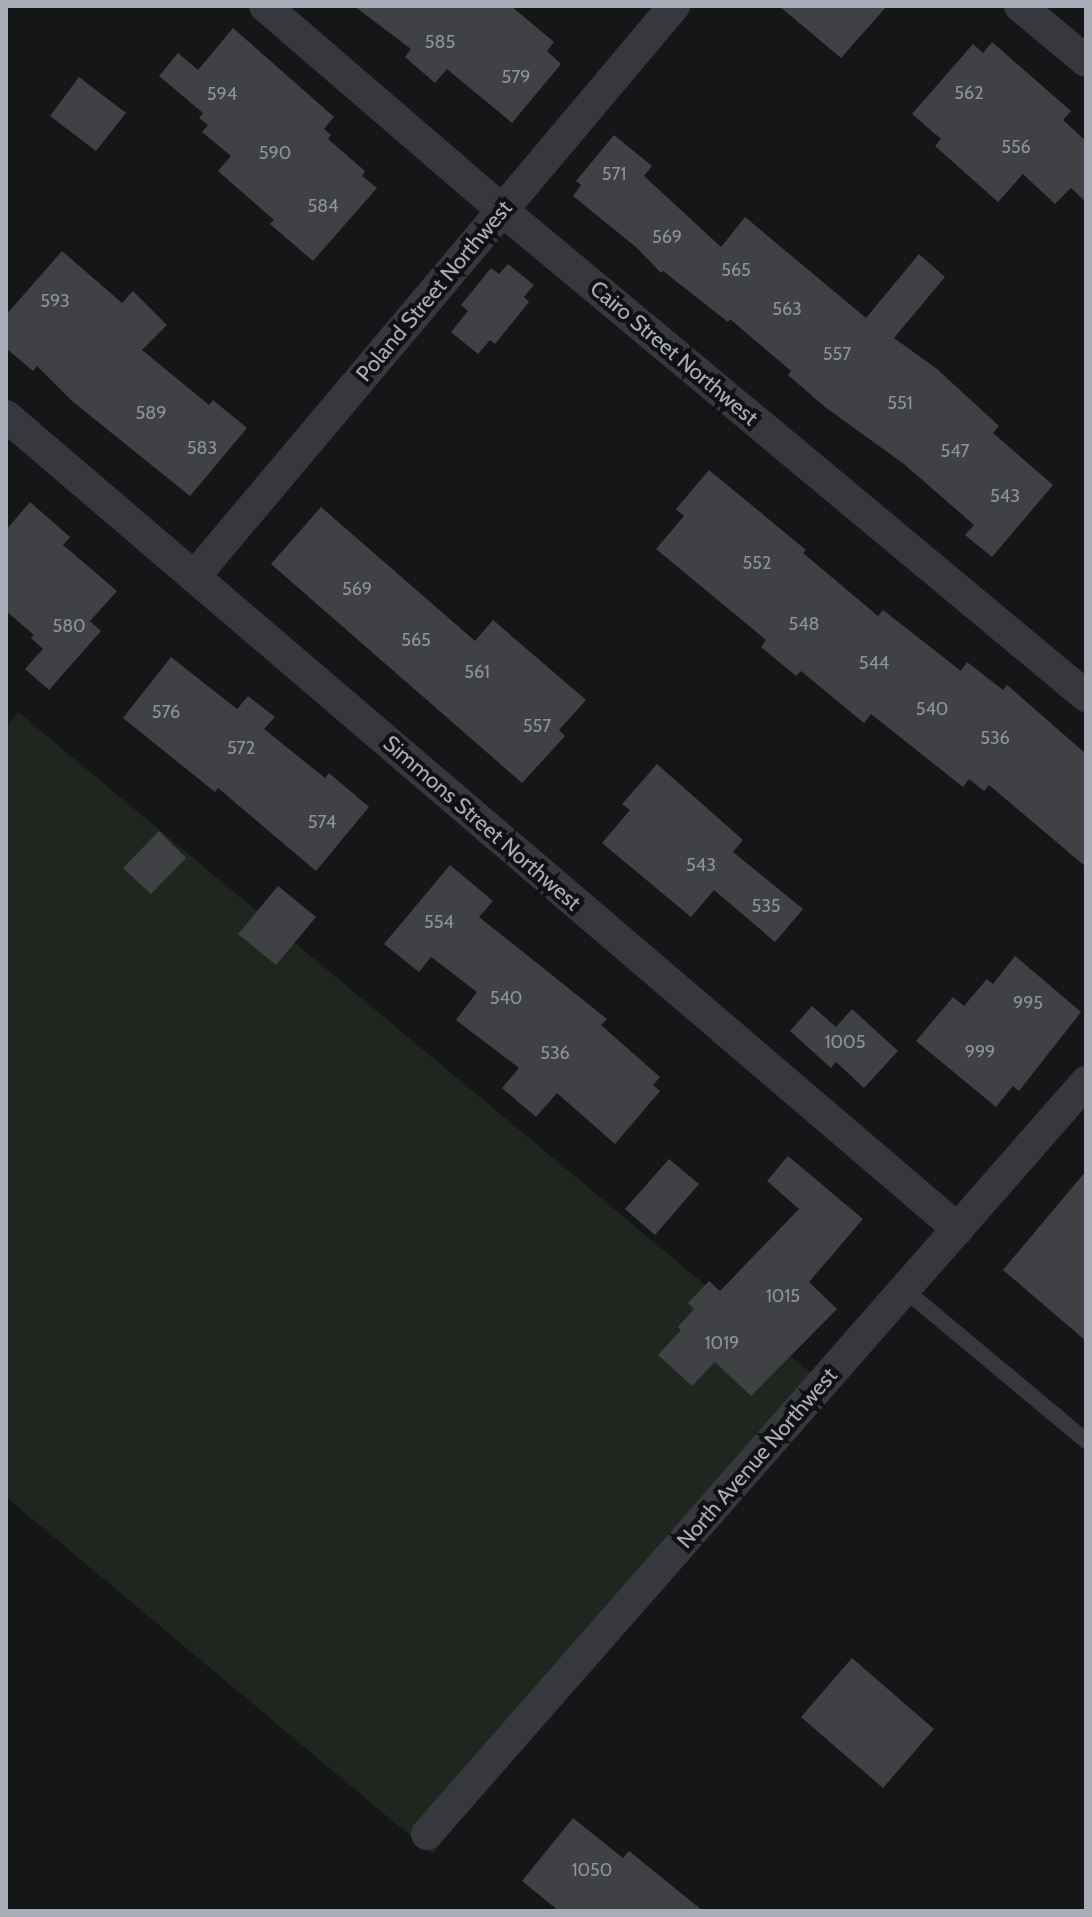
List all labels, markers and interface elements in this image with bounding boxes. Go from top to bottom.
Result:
house number: 585 [425,31,455,53]
house number: 579 [501,66,531,88]
house number: 562 [954,82,984,104]
house number: 594 [207,83,237,105]
house number: 556 [1001,136,1031,158]
house number: 590 [259,142,291,164]
house number: 571 [602,163,626,185]
house number: 584 [307,195,339,217]
street label: Poland Street Northwest [351,195,517,387]
house number: 569 [652,226,682,248]
house number: 565 [721,259,751,281]
street label: Cairo Street Northwest [585,275,763,431]
house number: 593 [40,290,70,312]
house number: 563 [772,298,802,320]
house number: 557 [823,343,851,365]
house number: 551 [887,392,913,414]
house number: 589 [136,402,166,424]
house number: 583 [187,437,217,459]
house number: 547 [940,440,970,462]
house number: 543 [990,485,1020,507]
house number: 552 [743,552,771,574]
house number: 569 [342,578,372,600]
house number: 548 [788,613,820,635]
house number: 580 [52,615,86,637]
house number: 565 [401,629,431,651]
house number: 544 [859,652,889,674]
house number: 561 [464,661,490,683]
house number: 540 [916,698,948,720]
house number: 576 [152,701,180,723]
house number: 557 [523,715,551,737]
house number: 536 [980,727,1010,749]
street label: Simmons Street Northwest [378,730,586,916]
house number: 572 [227,737,255,759]
house number: 574 [308,811,336,833]
house number: 543 [686,854,716,876]
house number: 535 [751,895,781,917]
house number: 554 [424,911,454,933]
house number: 540 [490,987,522,1009]
house number: 995 [1013,992,1043,1014]
house number: 1005 [825,1031,865,1053]
house number: 999 [965,1041,995,1063]
house number: 536 [540,1042,570,1064]
house number: 1015 [766,1285,800,1307]
house number: 1019 [705,1332,739,1354]
street label: North Avenue Northwest [672,1362,842,1554]
house number: 1050 [572,1859,612,1881]

